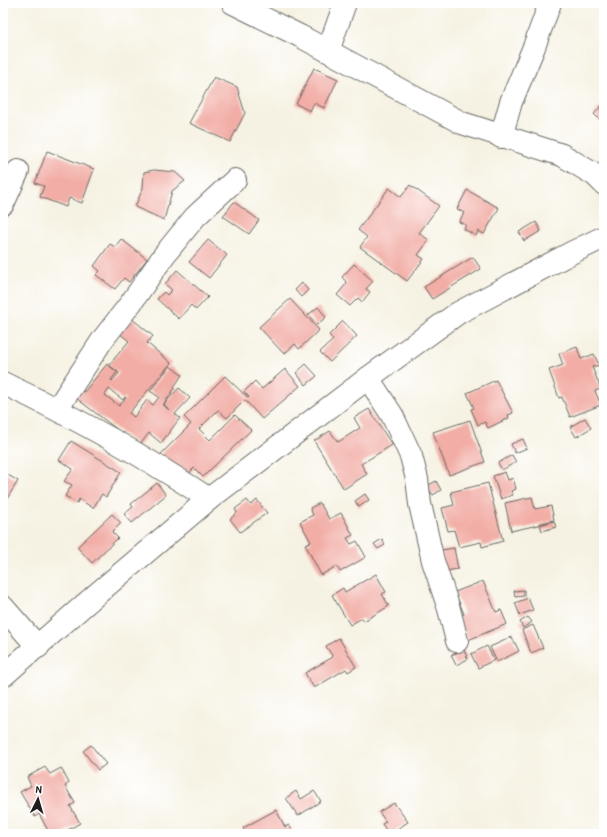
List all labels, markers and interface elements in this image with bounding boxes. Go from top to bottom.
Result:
north arrow [18,779,58,819]
text: N [35,782,43,796]

